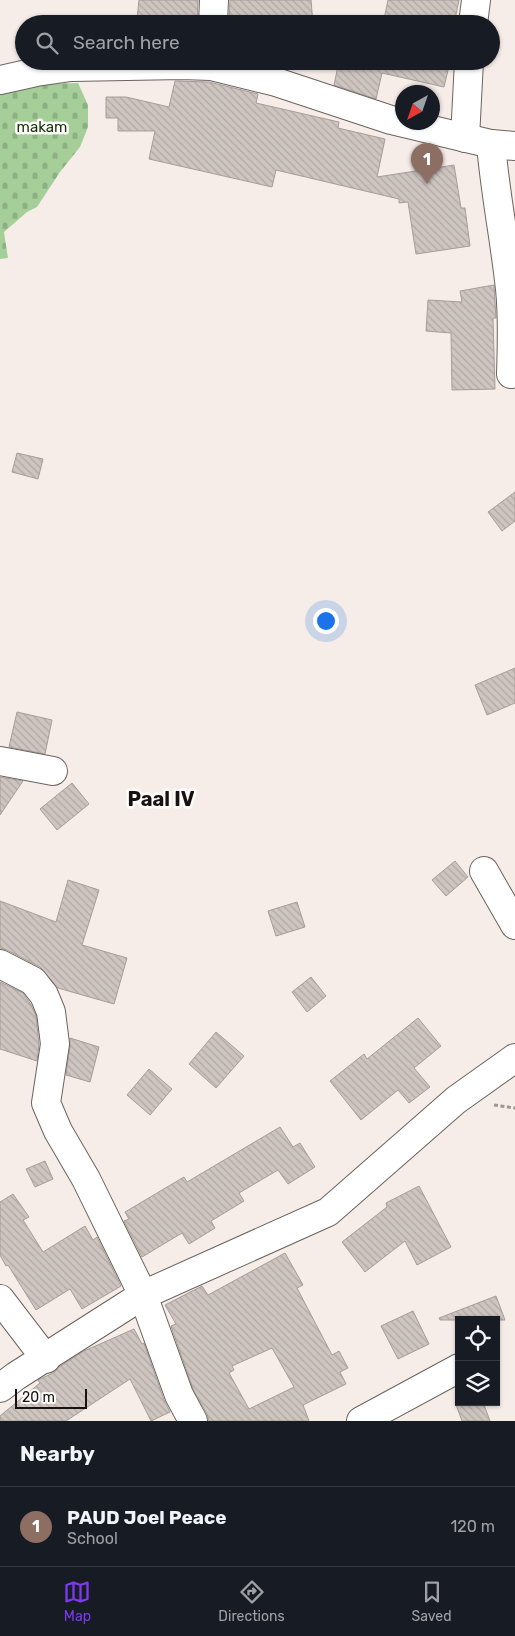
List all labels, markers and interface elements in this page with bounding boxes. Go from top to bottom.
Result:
search box [15,15,500,70]
icon: search [33,29,61,57]
text: Search here [73,31,180,54]
north arrow [395,85,440,130]
park label: makam [17,118,67,136]
pin: 1 [411,143,443,184]
your location [313,608,339,634]
district label: Paal IV [127,787,195,811]
map controls [455,1316,500,1406]
button: locate [455,1316,500,1361]
button: layers [455,1361,500,1406]
scale bar [15,1386,88,1409]
text: 20 m [22,1389,55,1406]
text: Nearby [20,1441,95,1466]
text: PAUD Joel Peace [67,1506,227,1529]
text: 1 [32,1517,40,1536]
text: 120 m [450,1517,495,1536]
text: School [67,1529,118,1548]
tab: Map [63,1578,91,1625]
tab: Directions [218,1578,285,1625]
tab: Saved [412,1578,452,1625]

